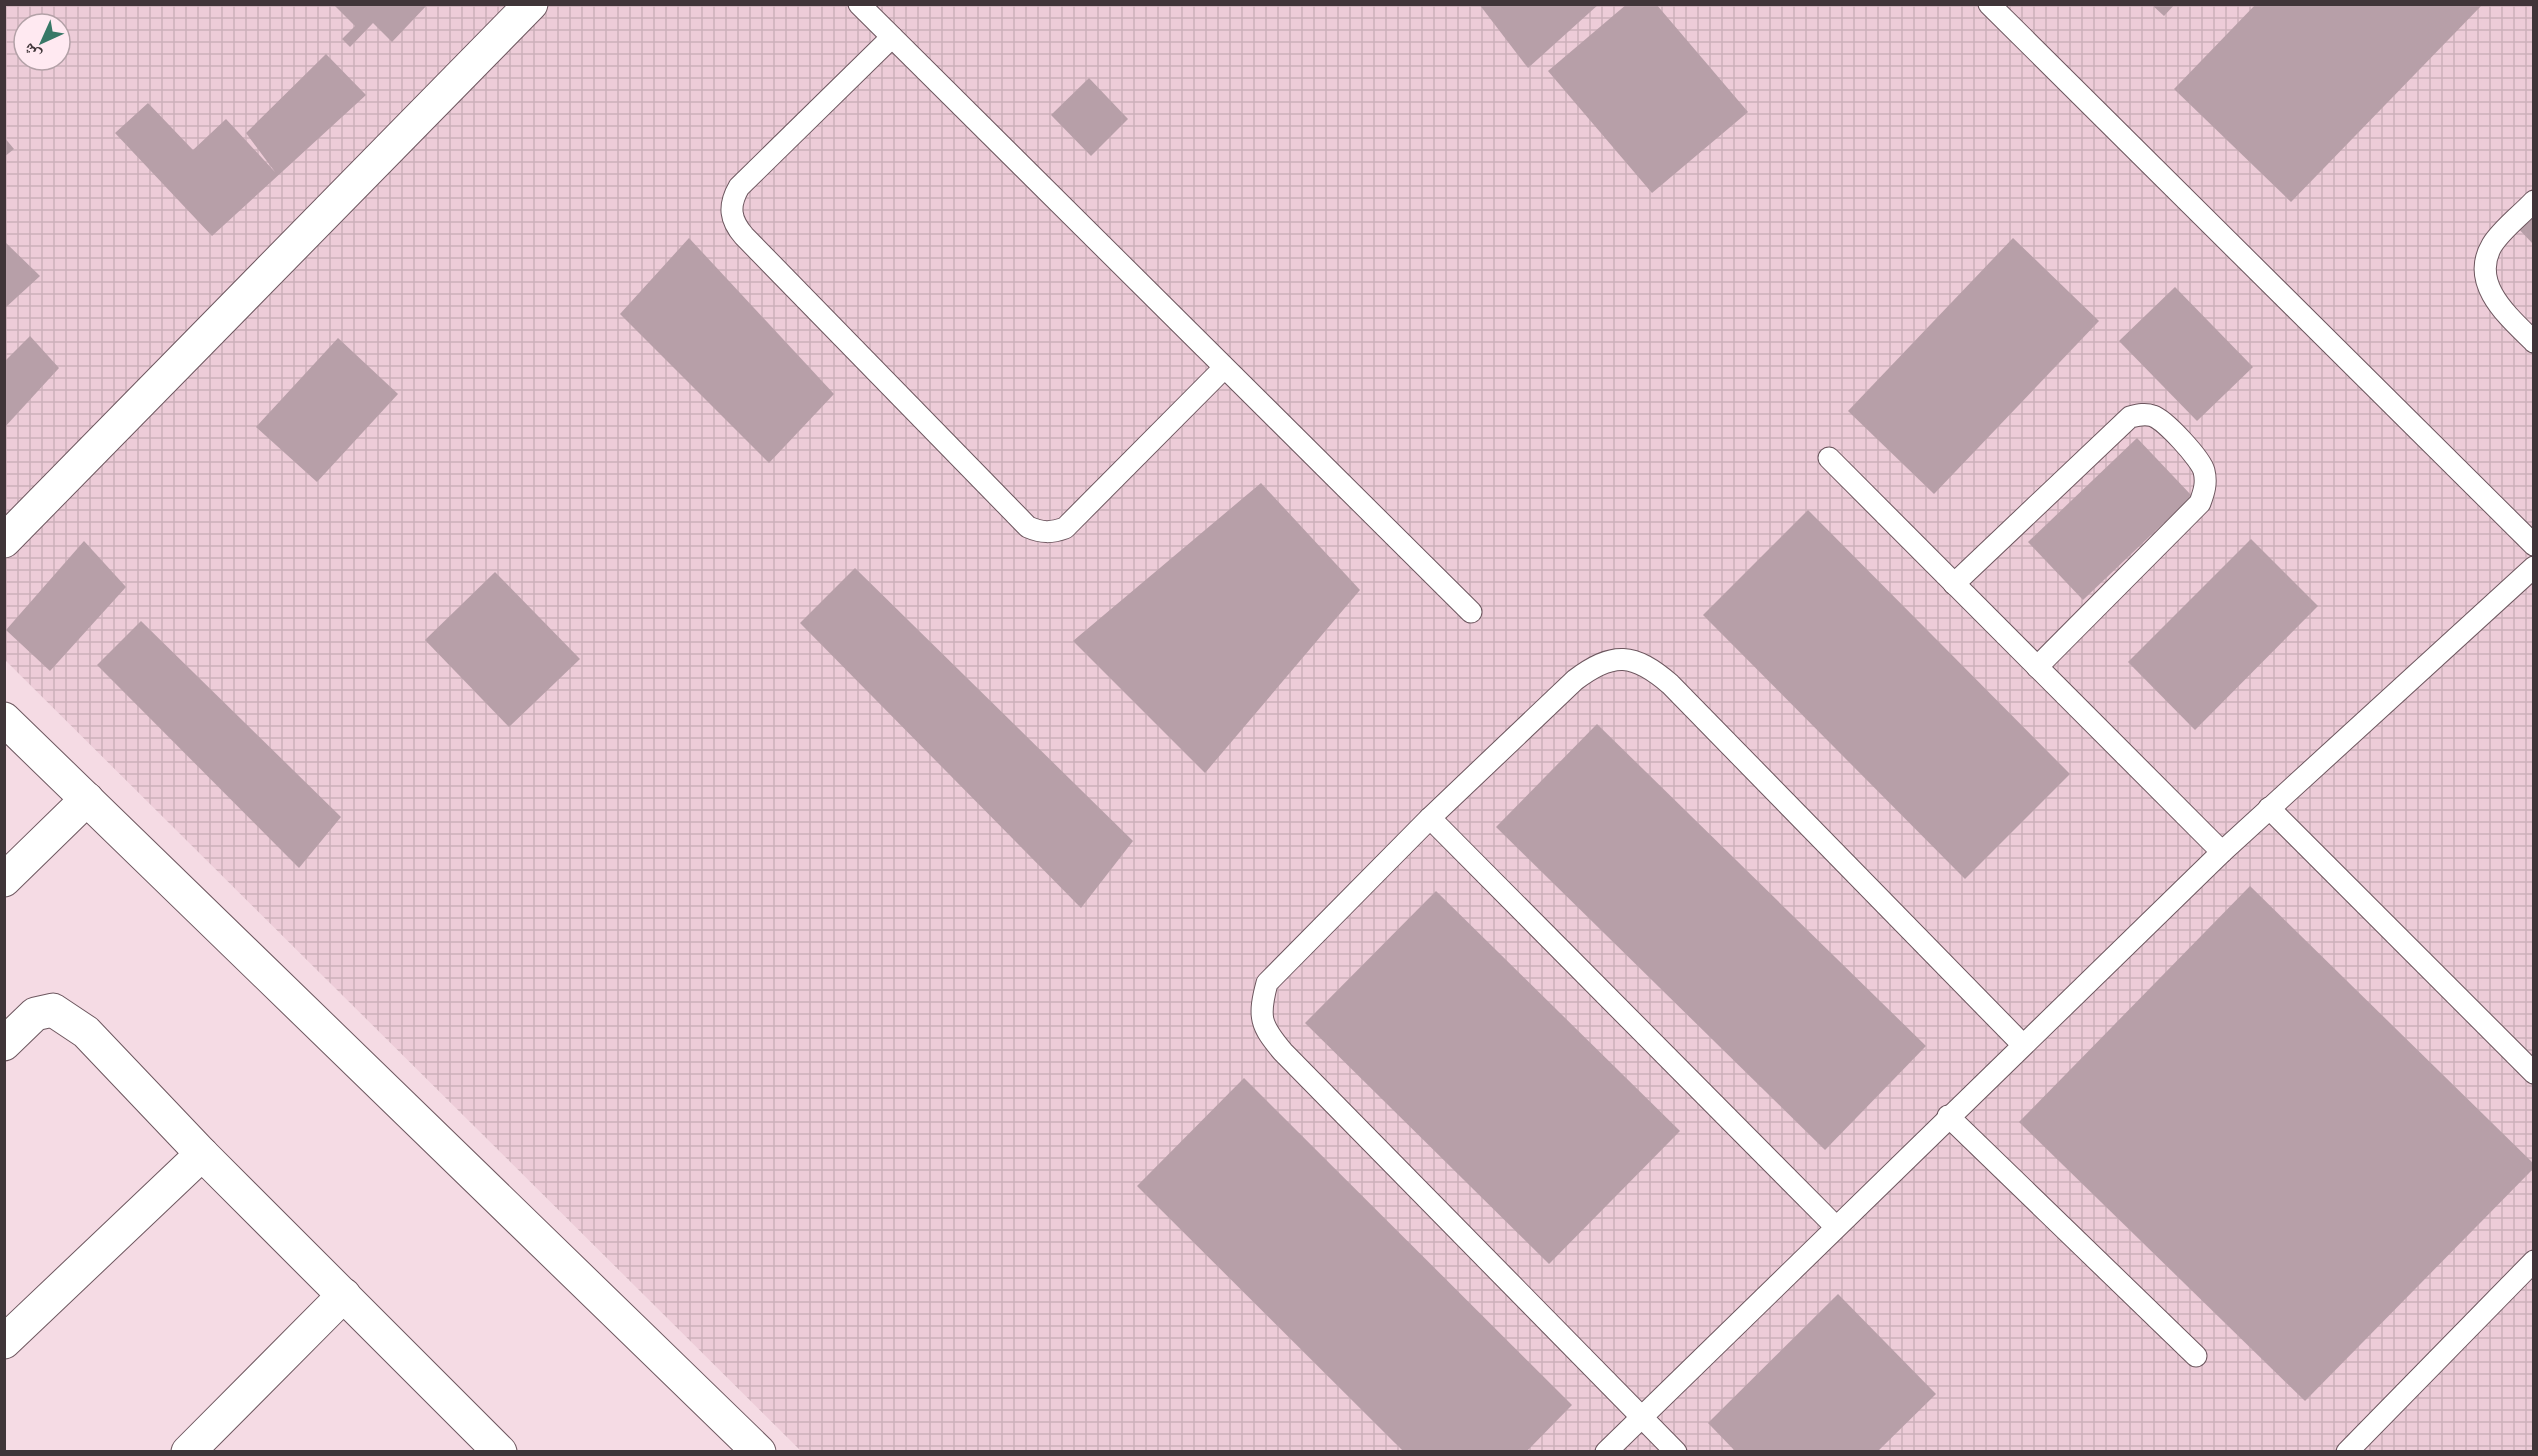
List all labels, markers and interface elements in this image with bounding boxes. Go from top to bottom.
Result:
north arrow [12,12,72,72]
text: ش [19,40,44,65]

